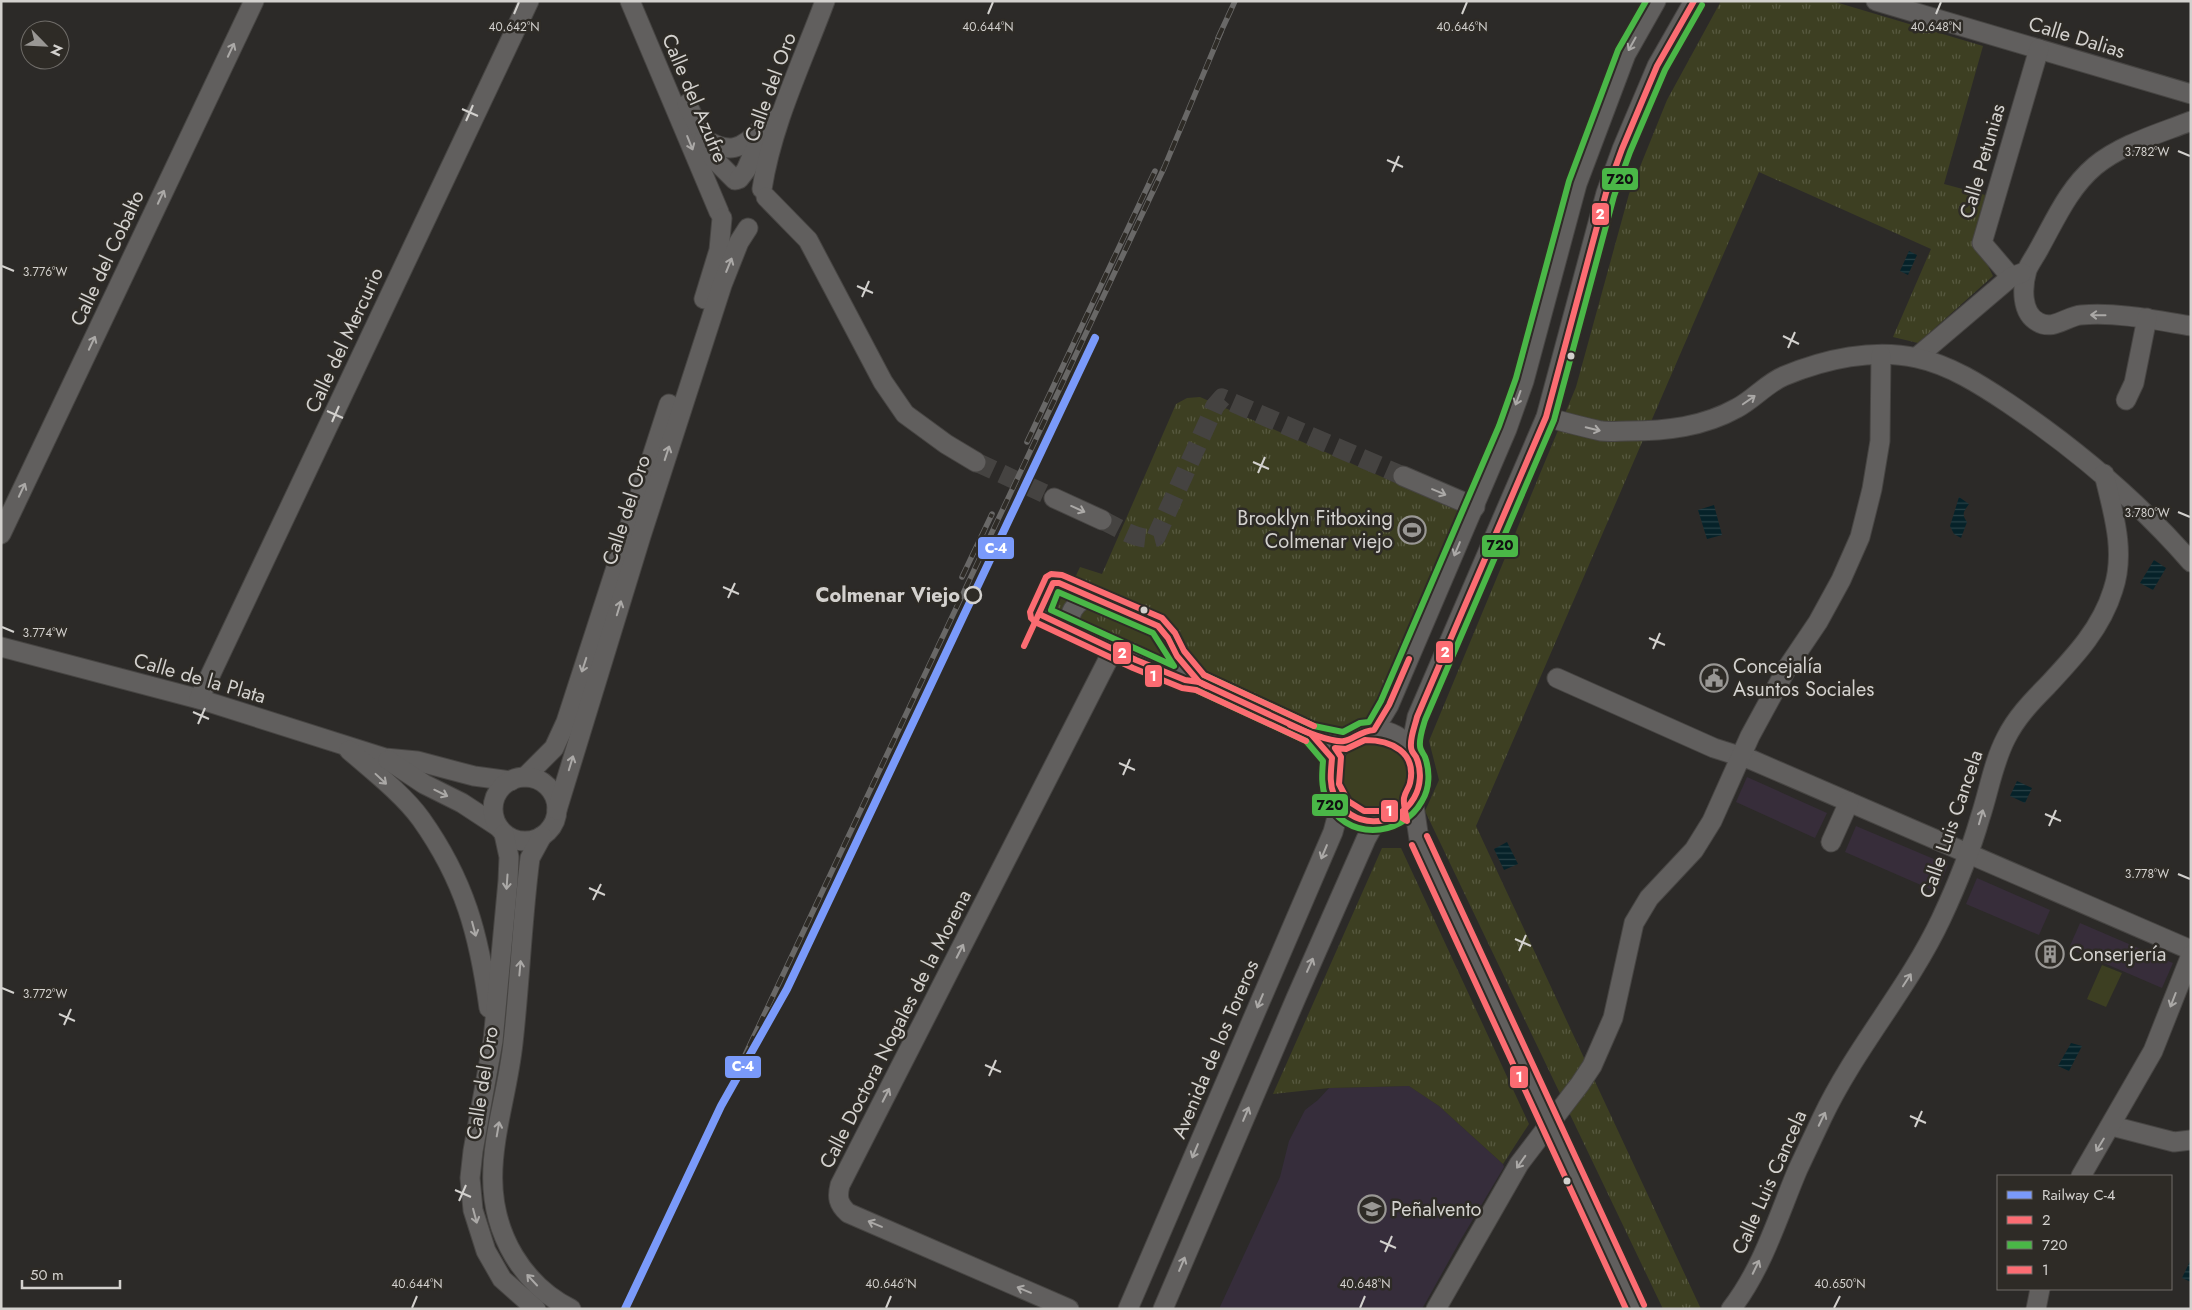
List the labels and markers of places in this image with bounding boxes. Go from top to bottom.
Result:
unlabelled marker [1566,351,1576,361]
place label: Brooklyn Fitboxing Colmenar viejo [1237,504,1393,556]
sports icon: Brooklyn Fitboxing Colmenar viejo [1397,515,1427,545]
place label: Colmenar Viejo [816,581,960,610]
marker: Colmenar Viejo [964,586,982,604]
unlabelled marker [1139,605,1149,615]
place label: Concejalía Asuntos Sociales [1733,652,1874,704]
public building icon: Concejalía Asuntos Sociales [1699,663,1729,693]
building icon: Conserjería [2035,939,2065,969]
place label: Conserjería [2069,940,2166,969]
unlabelled marker [1562,1176,1572,1186]
school or university icon: Peñalvento [1357,1194,1387,1224]
place label: Peñalvento [1391,1195,1481,1224]

